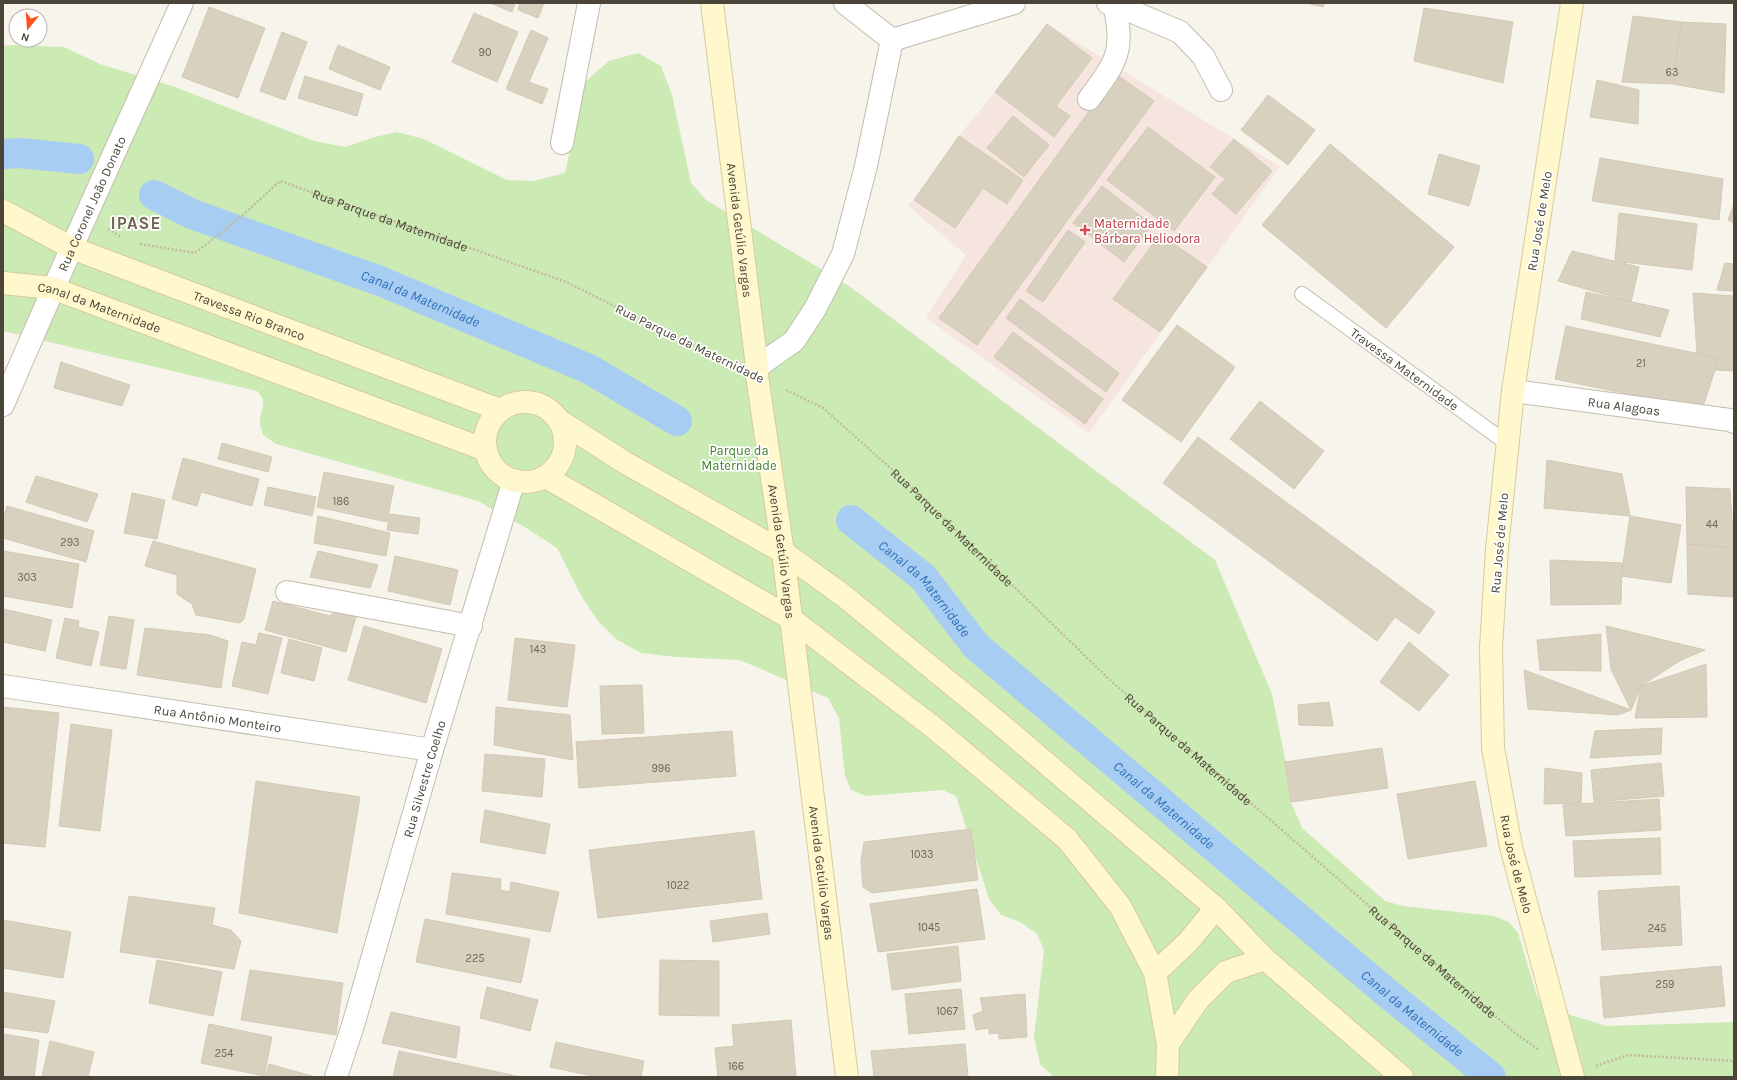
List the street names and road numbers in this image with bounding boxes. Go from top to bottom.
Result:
street label: Rua Coronel João Donato [55,134,129,274]
street label: Avenida Getúlio Vargas [724,162,755,299]
street label: Rua José de Melo [1524,170,1555,272]
street label: Rua Parque da Maternidade [310,186,470,255]
street label: Canal da Maternidade [37,280,163,336]
street label: Travessa Rio Branco [191,288,307,344]
street label: Rua Parque da Maternidade [612,301,767,387]
street label: Travessa Maternidade [1347,325,1462,414]
street label: Rua Alagoas [1587,394,1661,419]
street label: Rua Parque da Maternidade [888,465,1016,590]
street label: Avenida Getúlio Vargas [765,483,798,620]
street label: Rua José de Melo [1488,492,1511,594]
street label: Rua Parque da Maternidade [1122,690,1255,809]
street label: Rua Antônio Monteiro [153,702,282,735]
street label: Rua Silvestre Coelho [400,718,449,839]
street label: Avenida Getúlio Vargas [806,805,837,941]
street label: Rua José de Melo [1497,814,1536,915]
street label: Rua Parque da Maternidade [1366,902,1500,1022]

